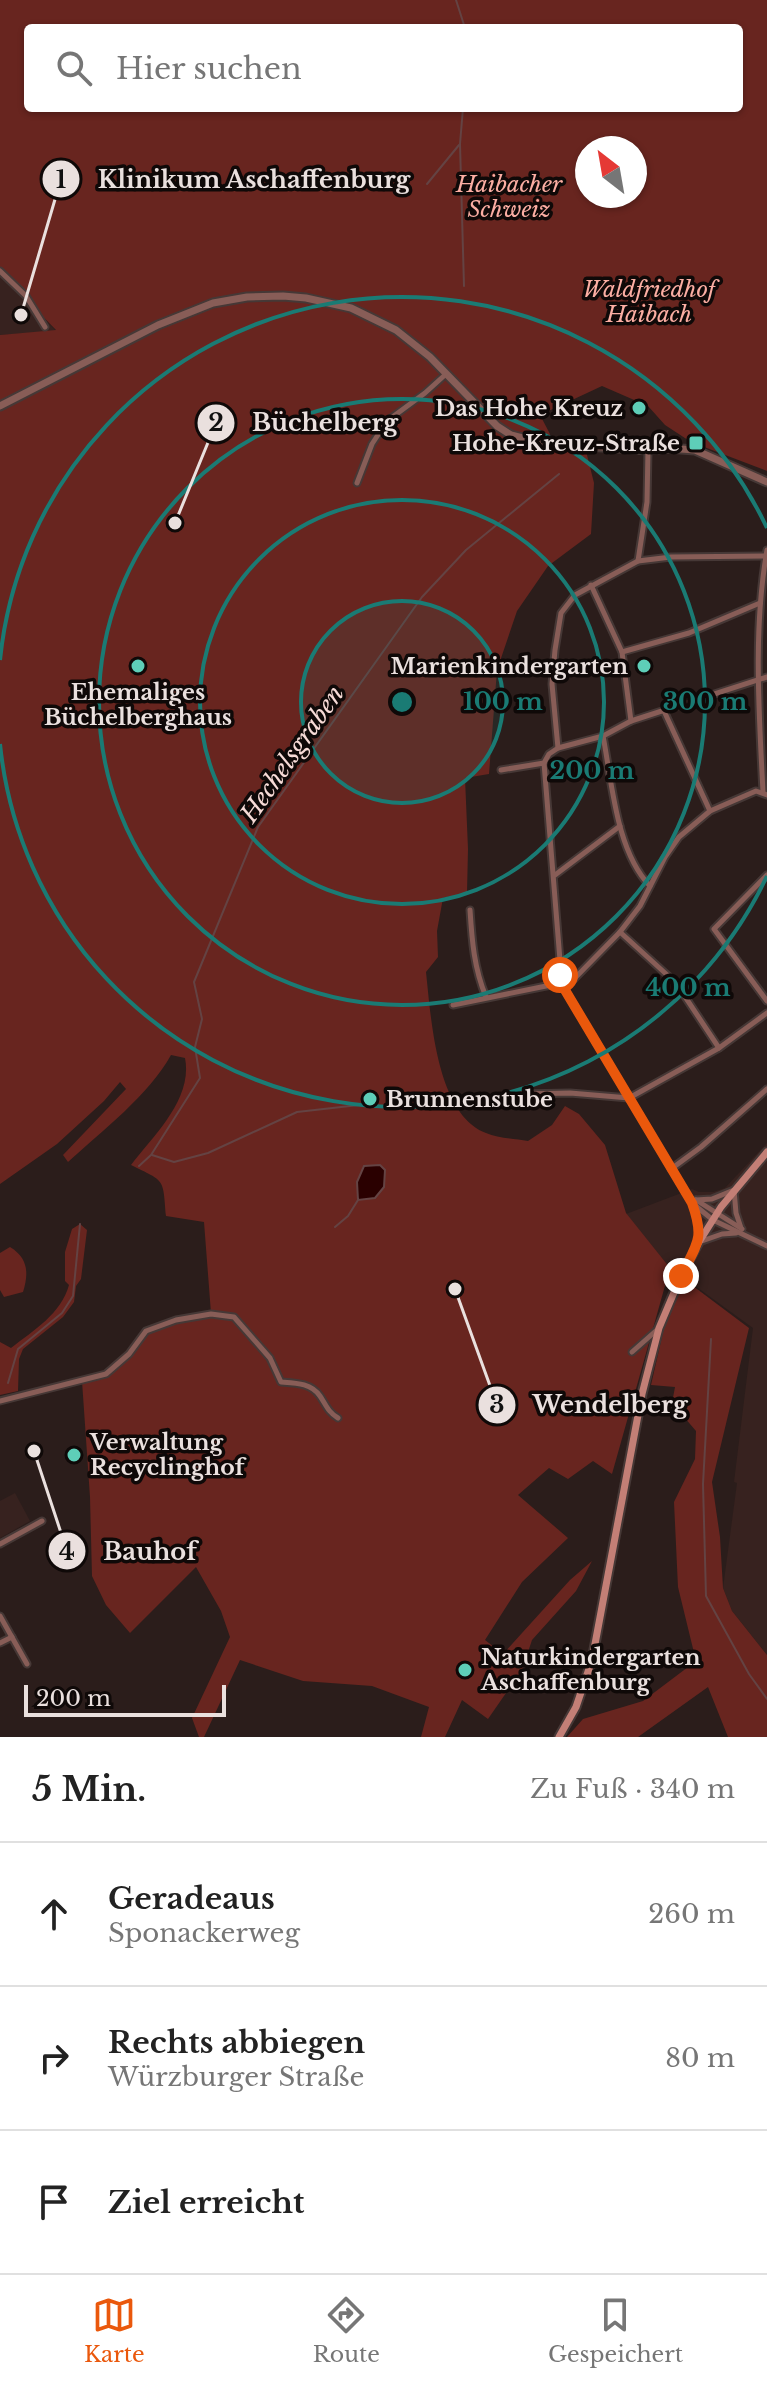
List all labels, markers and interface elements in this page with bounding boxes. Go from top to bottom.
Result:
search box [24,24,743,112]
icon: search [52,46,96,90]
text: Hier suchen [116,50,302,87]
north arrow [575,136,647,208]
callout: Klinikum Aschaffenburg [41,155,427,203]
text: 1 [56,165,66,194]
text: Klinikum Aschaffenburg [98,165,412,194]
park label: Haibacher Schweiz [455,171,563,223]
park label: Waldfriedhof Haibach [583,276,720,328]
place label: Das Hohe Kreuz [435,395,623,422]
callout: Büchelberg [196,399,414,447]
marker: Das Hohe Kreuz [630,399,648,417]
text: 2 [208,408,224,437]
text: Büchelberg [252,408,399,437]
place label: Hohe-Kreuz-Straße [452,430,680,457]
marker: Hohe-Kreuz-Straße [687,434,705,452]
place label: Marienkindergarten [391,653,628,680]
marker: Ehemaliges Büchelberghaus [129,657,147,675]
marker: Marienkindergarten [635,657,653,675]
place label: Ehemaliges Büchelberghaus [44,679,232,731]
water label: Hechelsgraben [234,680,350,829]
text: 100 m [463,687,543,716]
text: 300 m [663,687,748,716]
centre of rings [388,688,416,716]
text: 200 m [550,756,635,785]
route start [542,957,578,993]
text: 400 m [645,973,731,1002]
place label: Brunnenstube [386,1086,553,1113]
marker: Brunnenstube [361,1090,379,1108]
route end [663,1258,699,1294]
callout: Wendelberg [477,1381,704,1429]
text: 3 [489,1390,505,1419]
text: Wendelberg [531,1390,689,1419]
place label: Verwaltung Recyclinghof [89,1429,247,1481]
marker: Verwaltung Recyclinghof [65,1446,83,1464]
callout: Bauhof [47,1527,213,1575]
text: 4 [59,1537,75,1566]
text: Bauhof [103,1537,199,1566]
place label: Naturkindergarten Aschaffenburg [480,1644,700,1696]
marker: Naturkindergarten Aschaffenburg [456,1661,474,1679]
scale bar [24,1681,226,1717]
text: 200 m [36,1685,111,1712]
text: 5 Min. [32,1768,146,1810]
text: Zu Fuß · 340 m [530,1773,735,1805]
text: Geradeaus [108,1880,275,1917]
icon: ahead [32,1892,76,1936]
text: 260 m [648,1898,735,1930]
text: Sponackerweg [108,1917,300,1949]
text: Rechts abbiegen [108,2024,365,2061]
icon: right [32,2036,76,2080]
text: 80 m [665,2042,735,2074]
text: Würzburger Straße [108,2061,364,2093]
icon: arrive [32,2180,76,2224]
text: Ziel erreicht [108,2184,304,2221]
tab: Karte [84,2293,145,2368]
tab: Route [313,2293,380,2368]
tab: Gespeichert [548,2293,683,2368]

